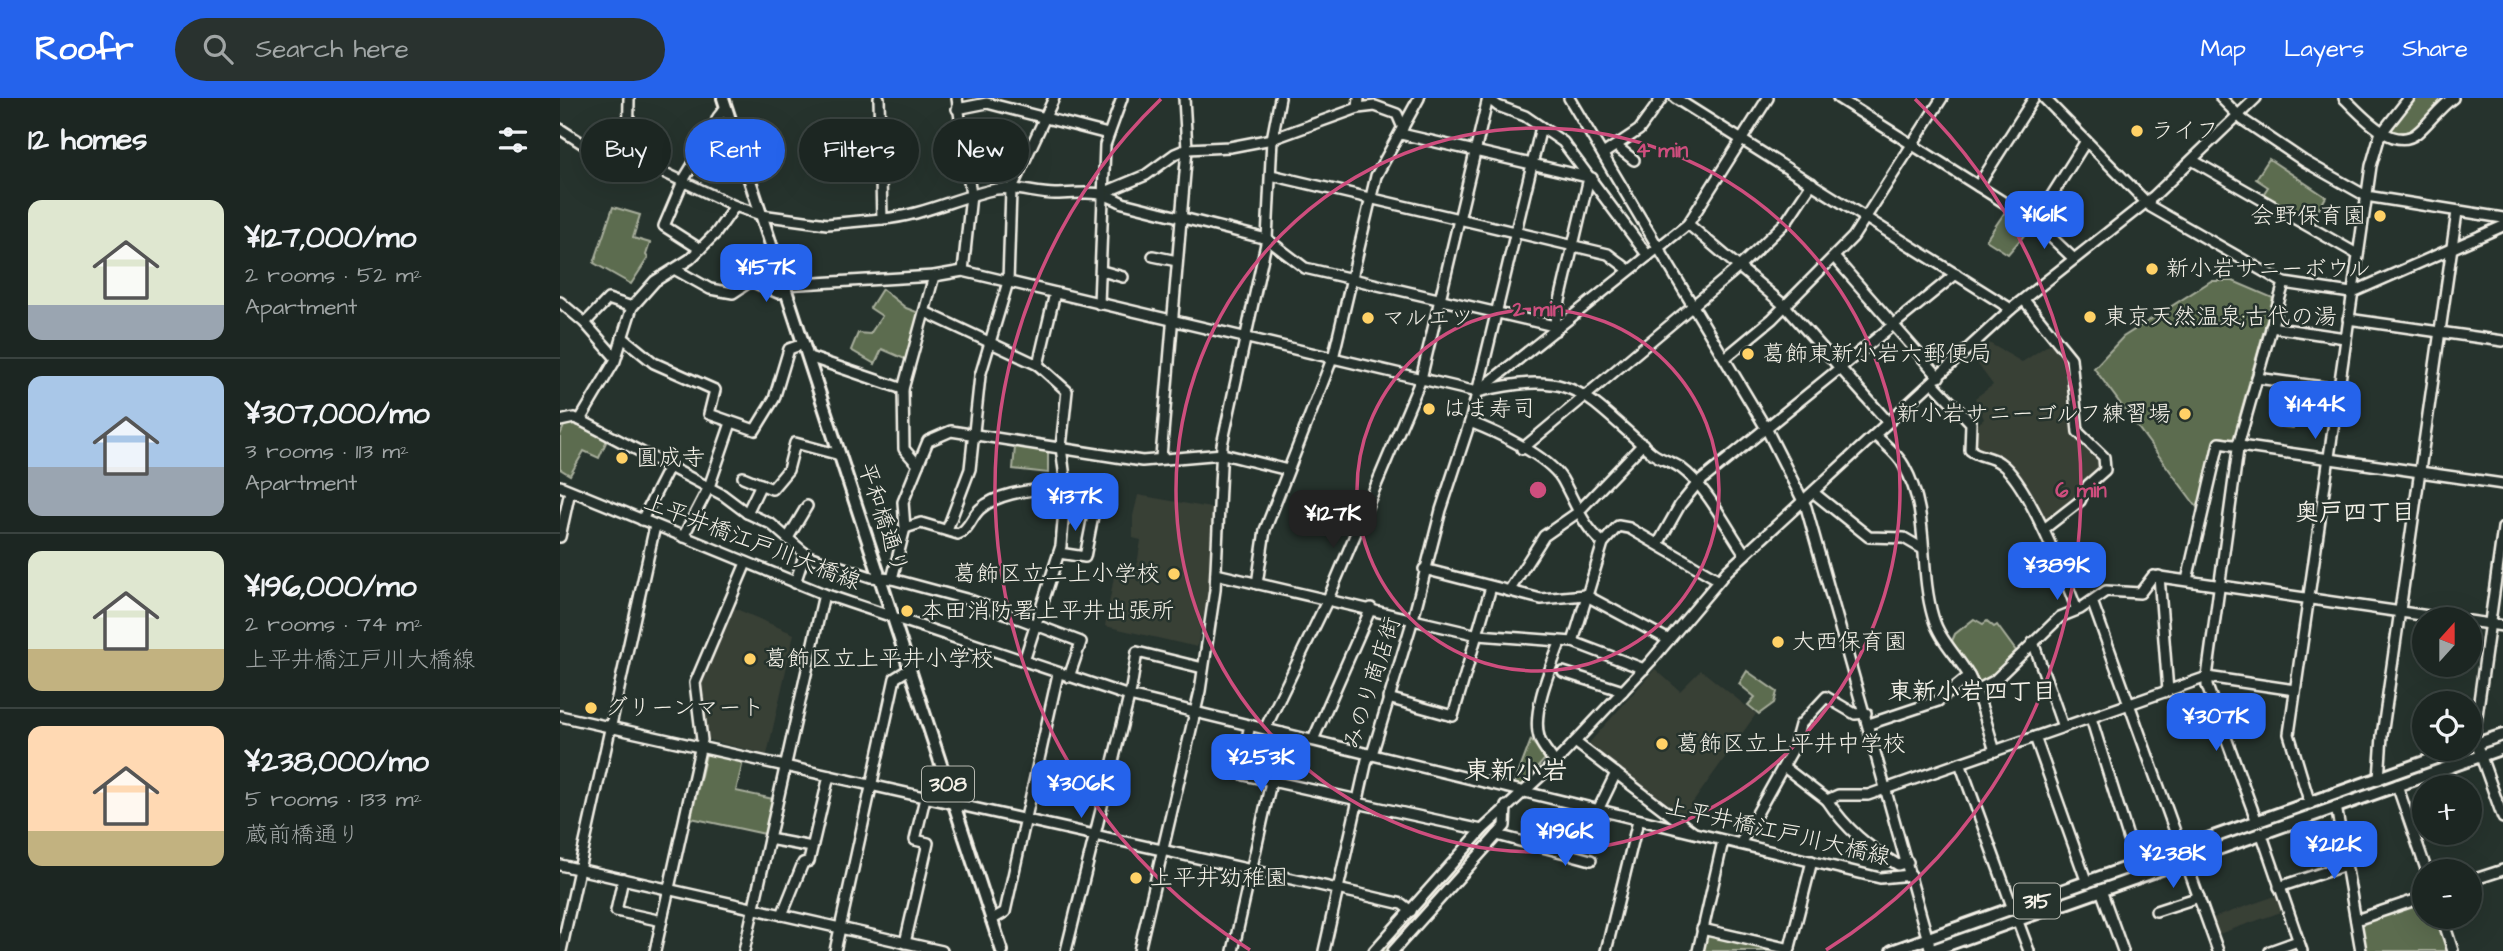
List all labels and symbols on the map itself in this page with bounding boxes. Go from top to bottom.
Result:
place label: ライフ [2151,115,2219,147]
marker: ライフ [2129,123,2145,139]
text: 4 min [1636,136,1689,165]
pin: ¥161K [1995,192,2093,251]
place label: 会野保育園 [2251,200,2366,232]
marker: 会野保育園 [2372,208,2388,224]
pin: ¥157K [717,244,815,304]
place label: 新小岩サニーボウル [2166,253,2371,285]
marker: 新小岩サニーボウル [2144,261,2160,277]
text: 2 min [1512,295,1564,324]
place label: 東京天然温泉;古代の湯 [2104,301,2337,333]
place label: マルエツ [1382,302,1474,334]
marker: 東京天然温泉;古代の湯 [2082,309,2098,325]
marker: マルエツ [1360,310,1376,326]
place label: 葛飾東新小岩六郵便局 [1762,338,1992,370]
marker: 葛飾東新小岩六郵便局 [1740,346,1756,362]
pin: ¥144K [2266,382,2364,441]
place label: はま寿司 [1443,393,1535,425]
place label: 新小岩サニーゴルフ練習場 [1896,398,2171,430]
marker: はま寿司 [1421,401,1437,417]
marker: 新小岩サニーゴルフ練習場 [2177,406,2193,422]
place label: 圓成寺 [636,442,705,474]
marker: 圓成寺 [614,450,630,466]
street label: 平和橋通り [850,458,916,578]
pin: ¥137K [1026,474,1124,533]
text: 6 min [2055,476,2107,505]
centre of rings [1526,478,1550,502]
street label: 上平井橋江戸川大橋線 [639,486,865,598]
pin: ¥127K [1284,490,1382,550]
district label: 奥戸四丁目 [2295,496,2415,530]
pin: ¥389K [2008,542,2106,602]
place label: 葛飾区立二上小学校 [953,558,1160,590]
marker: 葛飾区立二上小学校 [1166,566,1182,582]
place label: 本田消防署上平井出張所 [921,595,1174,627]
marker: 本田消防署上平井出張所 [899,603,915,619]
north arrow [2412,607,2482,677]
street label: みのり商店街 [1335,612,1409,754]
place label: 大西保育園 [1792,626,1907,658]
marker: 大西保育園 [1770,634,1786,650]
place label: 葛飾区立上平井小学校 [764,643,994,675]
marker: 葛飾区立上平井小学校 [742,651,758,667]
district label: 東新小岩四丁目 [1888,675,2056,709]
place label: グリーンマート [605,692,765,724]
pin: ¥307K [2167,694,2265,753]
marker: グリーンマート [583,700,599,716]
place label: 葛飾区立上平井中学校 [1676,728,1906,760]
pin: ¥253K [1212,734,1310,794]
marker: 葛飾区立上平井中学校 [1654,736,1670,752]
district label: 東新小岩 [1464,753,1568,789]
pin: ¥306K [1032,760,1130,820]
road number: 308 [922,766,974,802]
street label: 上平井橋江戸川大橋線 [1662,791,1894,873]
pin: ¥196K [1516,808,1614,868]
pin: ¥212K [2285,822,2383,881]
pin: ¥238K [2124,830,2222,890]
place label: 上平井幼稚園 [1150,862,1288,894]
marker: 上平井幼稚園 [1128,870,1144,886]
road number: 315 [2014,884,2060,918]

